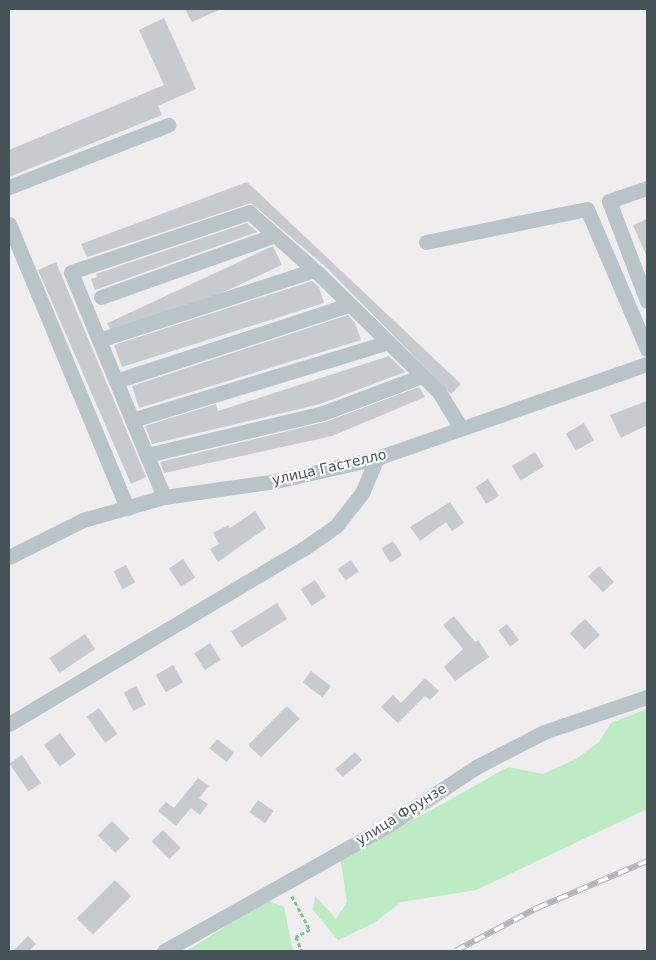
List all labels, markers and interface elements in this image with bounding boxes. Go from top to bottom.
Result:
street label: улица Гастелло [270,446,388,488]
street label: улица Фрунзе [353,779,449,849]

